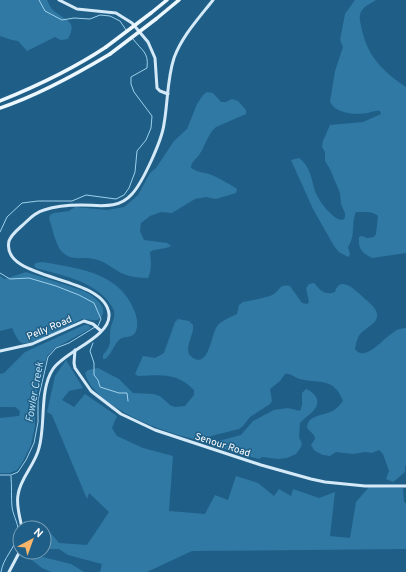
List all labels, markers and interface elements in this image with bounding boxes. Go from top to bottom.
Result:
street label: Pelly Road [25,313,74,344]
water label: Fowler Creek [23,360,47,424]
street label: Senour Road [193,430,252,461]
north arrow [12,520,52,560]
text: N [30,525,45,541]

